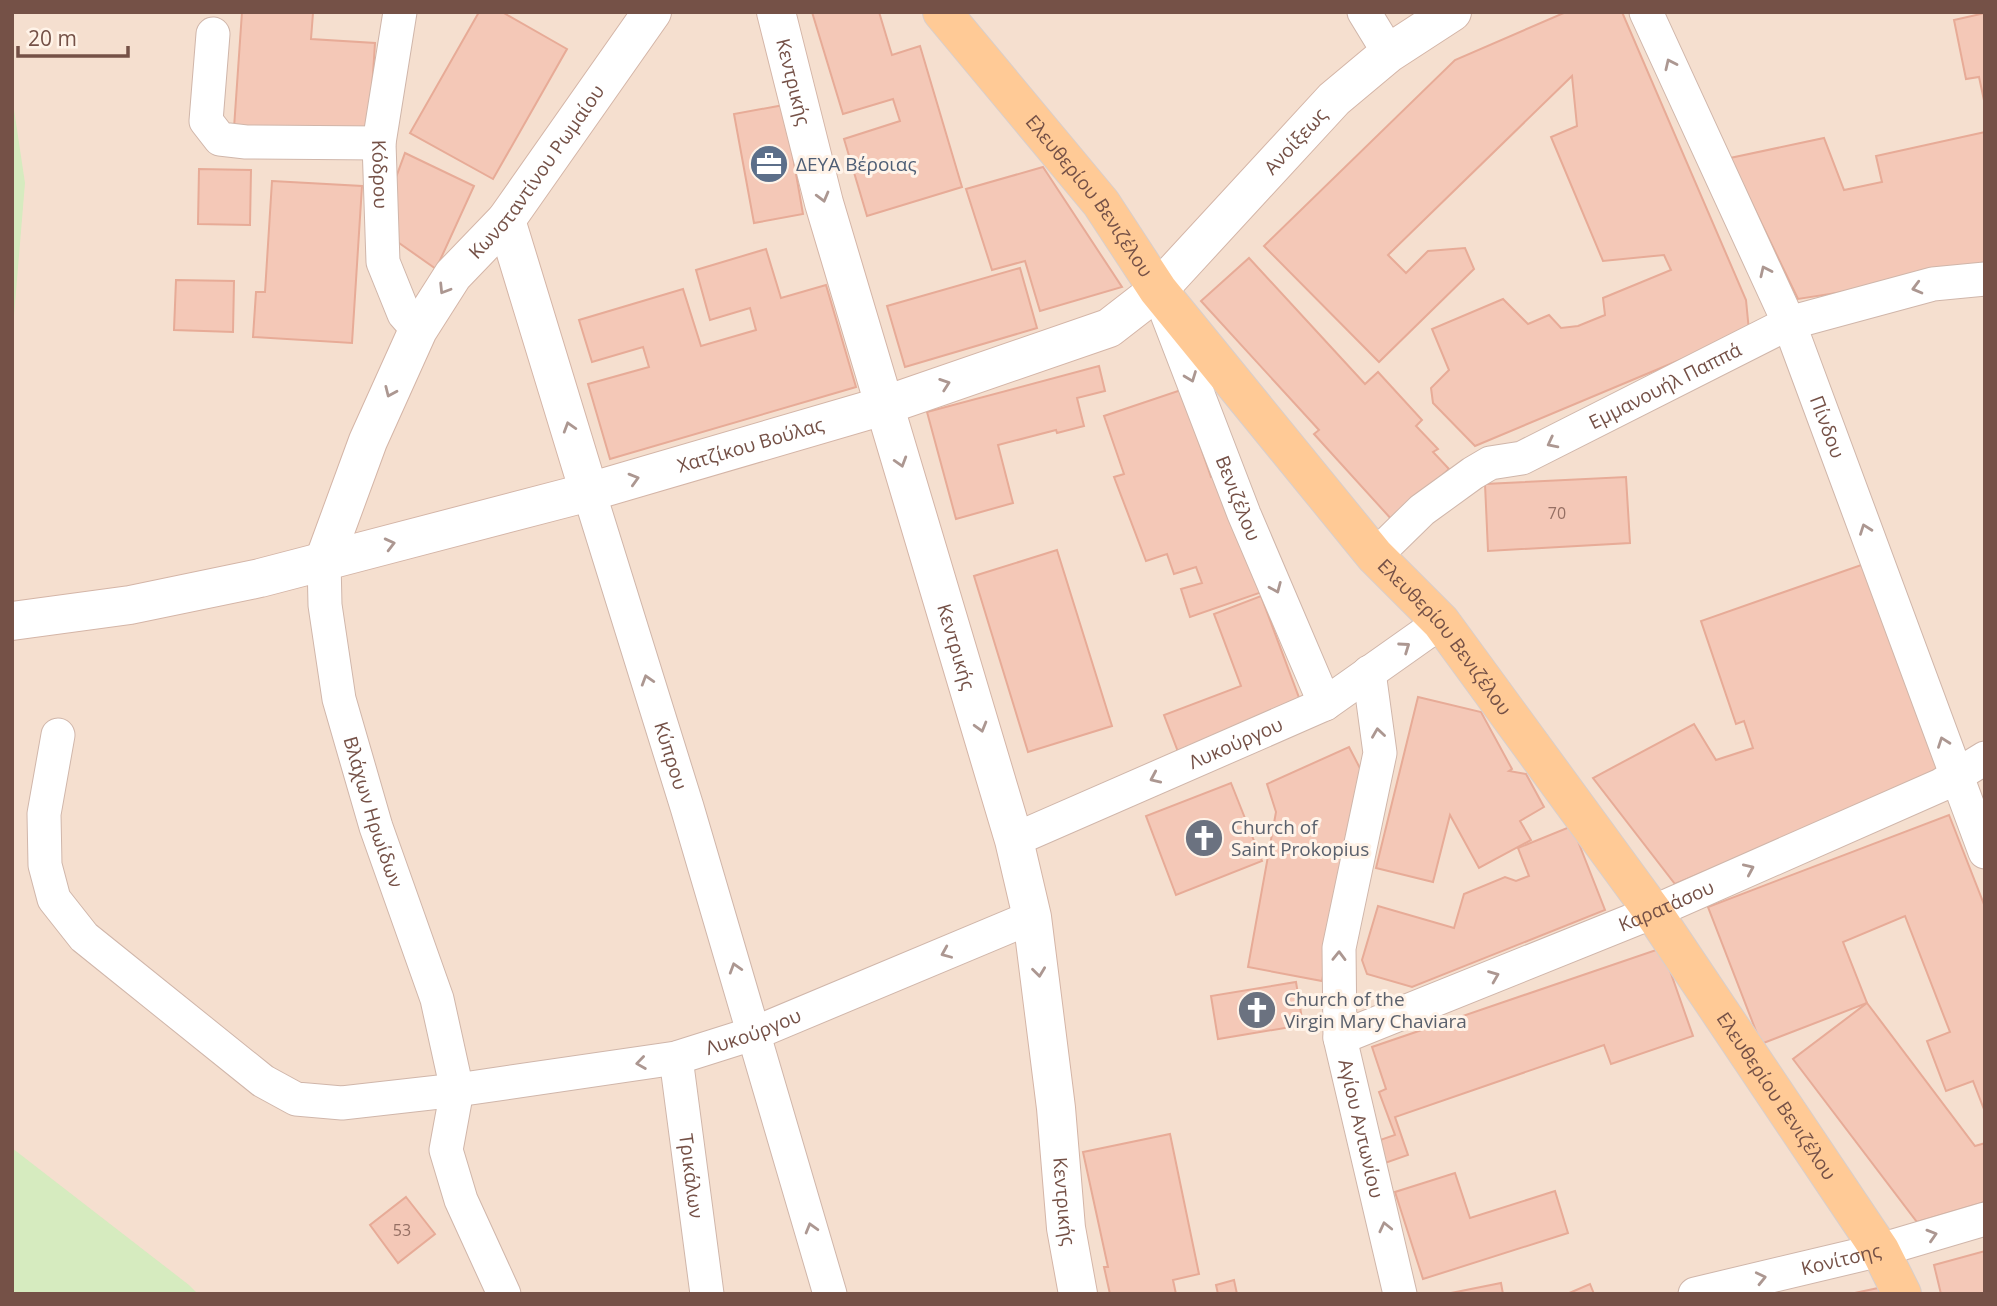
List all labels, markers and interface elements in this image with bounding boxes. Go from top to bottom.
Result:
scale bar [18,14,128,58]
text: 20 m [28,24,77,52]
street label: Κεντρικής [770,36,817,128]
one-way arrow [1664,59,1678,71]
street label: Κωνσταντίνου Ρωμαίου [463,79,610,264]
street label: Ανοίξεως [1258,102,1333,180]
street label: Ελευθερίου Βενιζέλου [1020,109,1159,282]
street label: Κόδρου [366,139,394,209]
office icon: ΔΕΥΑ Βέροιας [748,143,790,185]
place label: ΔΕΥΑ Βέροιας [796,151,917,177]
one-way arrow [815,191,829,203]
one-way arrow [1759,266,1773,278]
one-way arrow [1911,280,1923,294]
one-way arrow [440,281,453,294]
street label: Εμμανουήλ Παππά [1584,336,1746,435]
one-way arrow [1183,371,1197,383]
one-way arrow [939,378,951,392]
one-way arrow [384,385,398,397]
street label: Πίνδου [1804,392,1851,462]
street label: Χατζίκου Βούλας [674,411,827,479]
one-way arrow [563,421,578,433]
one-way arrow [1547,435,1559,449]
street label: Βενιζέλου [1210,452,1267,545]
one-way arrow [892,456,907,468]
one-way arrow [628,473,640,488]
house number: 70 [1548,502,1566,524]
one-way arrow [1859,523,1873,535]
one-way arrow [384,538,396,552]
street label: Ελευθερίου Βενιζέλου [1372,553,1518,720]
one-way arrow [1267,582,1281,594]
street label: Κεντρικής [931,601,981,693]
one-way arrow [1397,643,1410,655]
one-way arrow [641,674,656,686]
street label: Λυκούργου [1185,711,1287,775]
street label: Κύπρου [648,718,694,793]
one-way arrow [973,721,988,733]
one-way arrow [1370,727,1385,739]
street label: Βλάχων Ηρωίδων [337,733,409,891]
one-way arrow [1937,737,1951,749]
one-way arrow [1150,770,1163,784]
place label: Church of Saint Prokopius [1231,814,1369,862]
church icon: Church of Saint Prokopius [1183,817,1225,859]
one-way arrow [1742,863,1754,877]
street label: Καρατάσου [1615,874,1718,938]
one-way arrow [941,944,953,958]
one-way arrow [1332,950,1347,961]
one-way arrow [729,962,744,974]
one-way arrow [1031,966,1046,978]
one-way arrow [1487,970,1499,984]
place label: Church of the Virgin Mary Chaviara [1284,986,1467,1034]
church icon: Church of the Virgin Mary Chaviara [1236,989,1278,1031]
street label: Λυκούργου [702,1002,805,1061]
street label: Ελευθερίου Βενιζέλου [1711,1007,1842,1185]
one-way arrow [635,1055,647,1070]
street label: Αγίου Αντωνίου [1332,1056,1390,1201]
street label: Τρικάλων [673,1132,710,1220]
street label: Κεντρικής [1047,1156,1082,1248]
house number: 53 [393,1219,411,1241]
one-way arrow [1379,1221,1393,1233]
one-way arrow [805,1222,820,1234]
one-way arrow [1926,1228,1938,1243]
street label: Κονίτσης [1798,1237,1883,1281]
one-way arrow [1755,1272,1767,1286]

